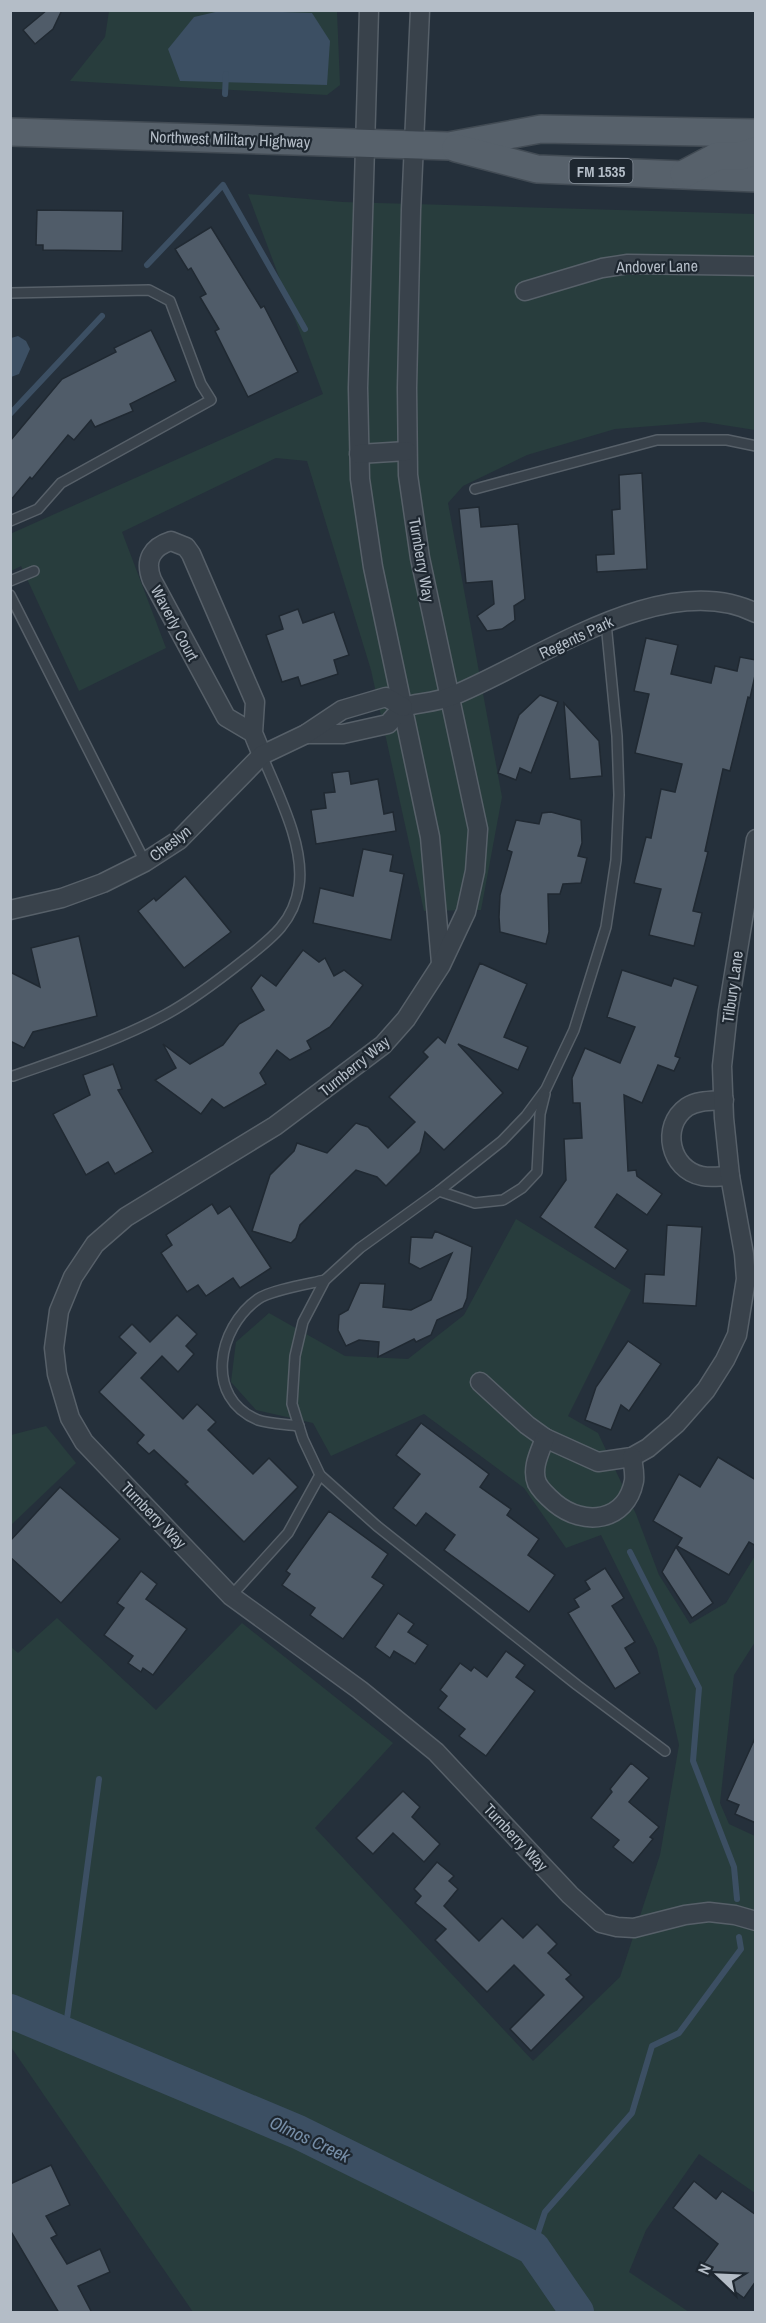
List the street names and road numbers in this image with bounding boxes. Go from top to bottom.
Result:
street label: Northwest Military Highway [149,125,311,153]
road number: FM 1535 [570,159,632,183]
street label: Andover Lane [615,254,698,278]
street label: Turnberry Way [404,516,440,604]
street label: Waverly Court [146,581,204,665]
street label: Regents Park [535,610,617,664]
street label: Cheslyn [145,820,195,866]
street label: Tilbury Lane [716,950,748,1024]
street label: Turnberry Way [314,1030,394,1101]
street label: Turnberry Way [117,1477,192,1554]
street label: Turnberry Way [479,1798,553,1876]

